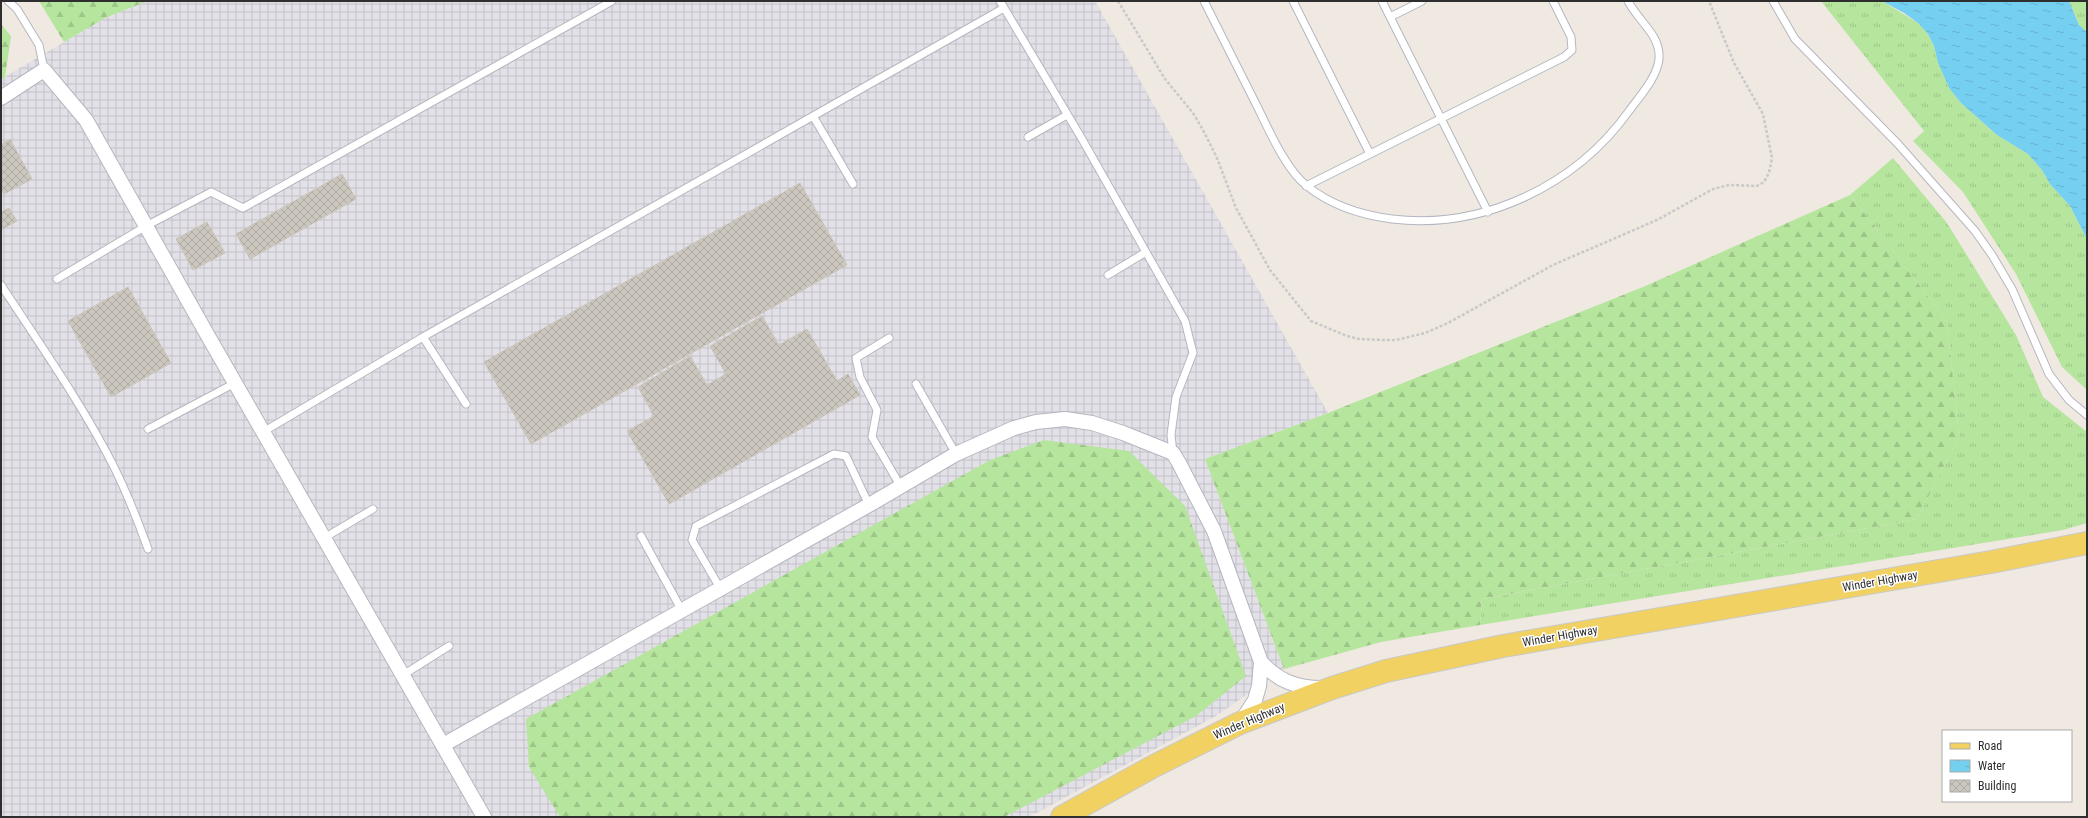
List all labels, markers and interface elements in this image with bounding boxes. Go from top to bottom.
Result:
street label: Winder Highway [1841,568,1919,594]
street label: Winder Highway [1521,623,1599,649]
street label: Winder Highway [1211,700,1287,742]
legend [1942,730,2072,802]
text: Road [1978,739,2002,753]
text: Water [1978,759,2006,773]
text: Building [1978,779,2016,793]

